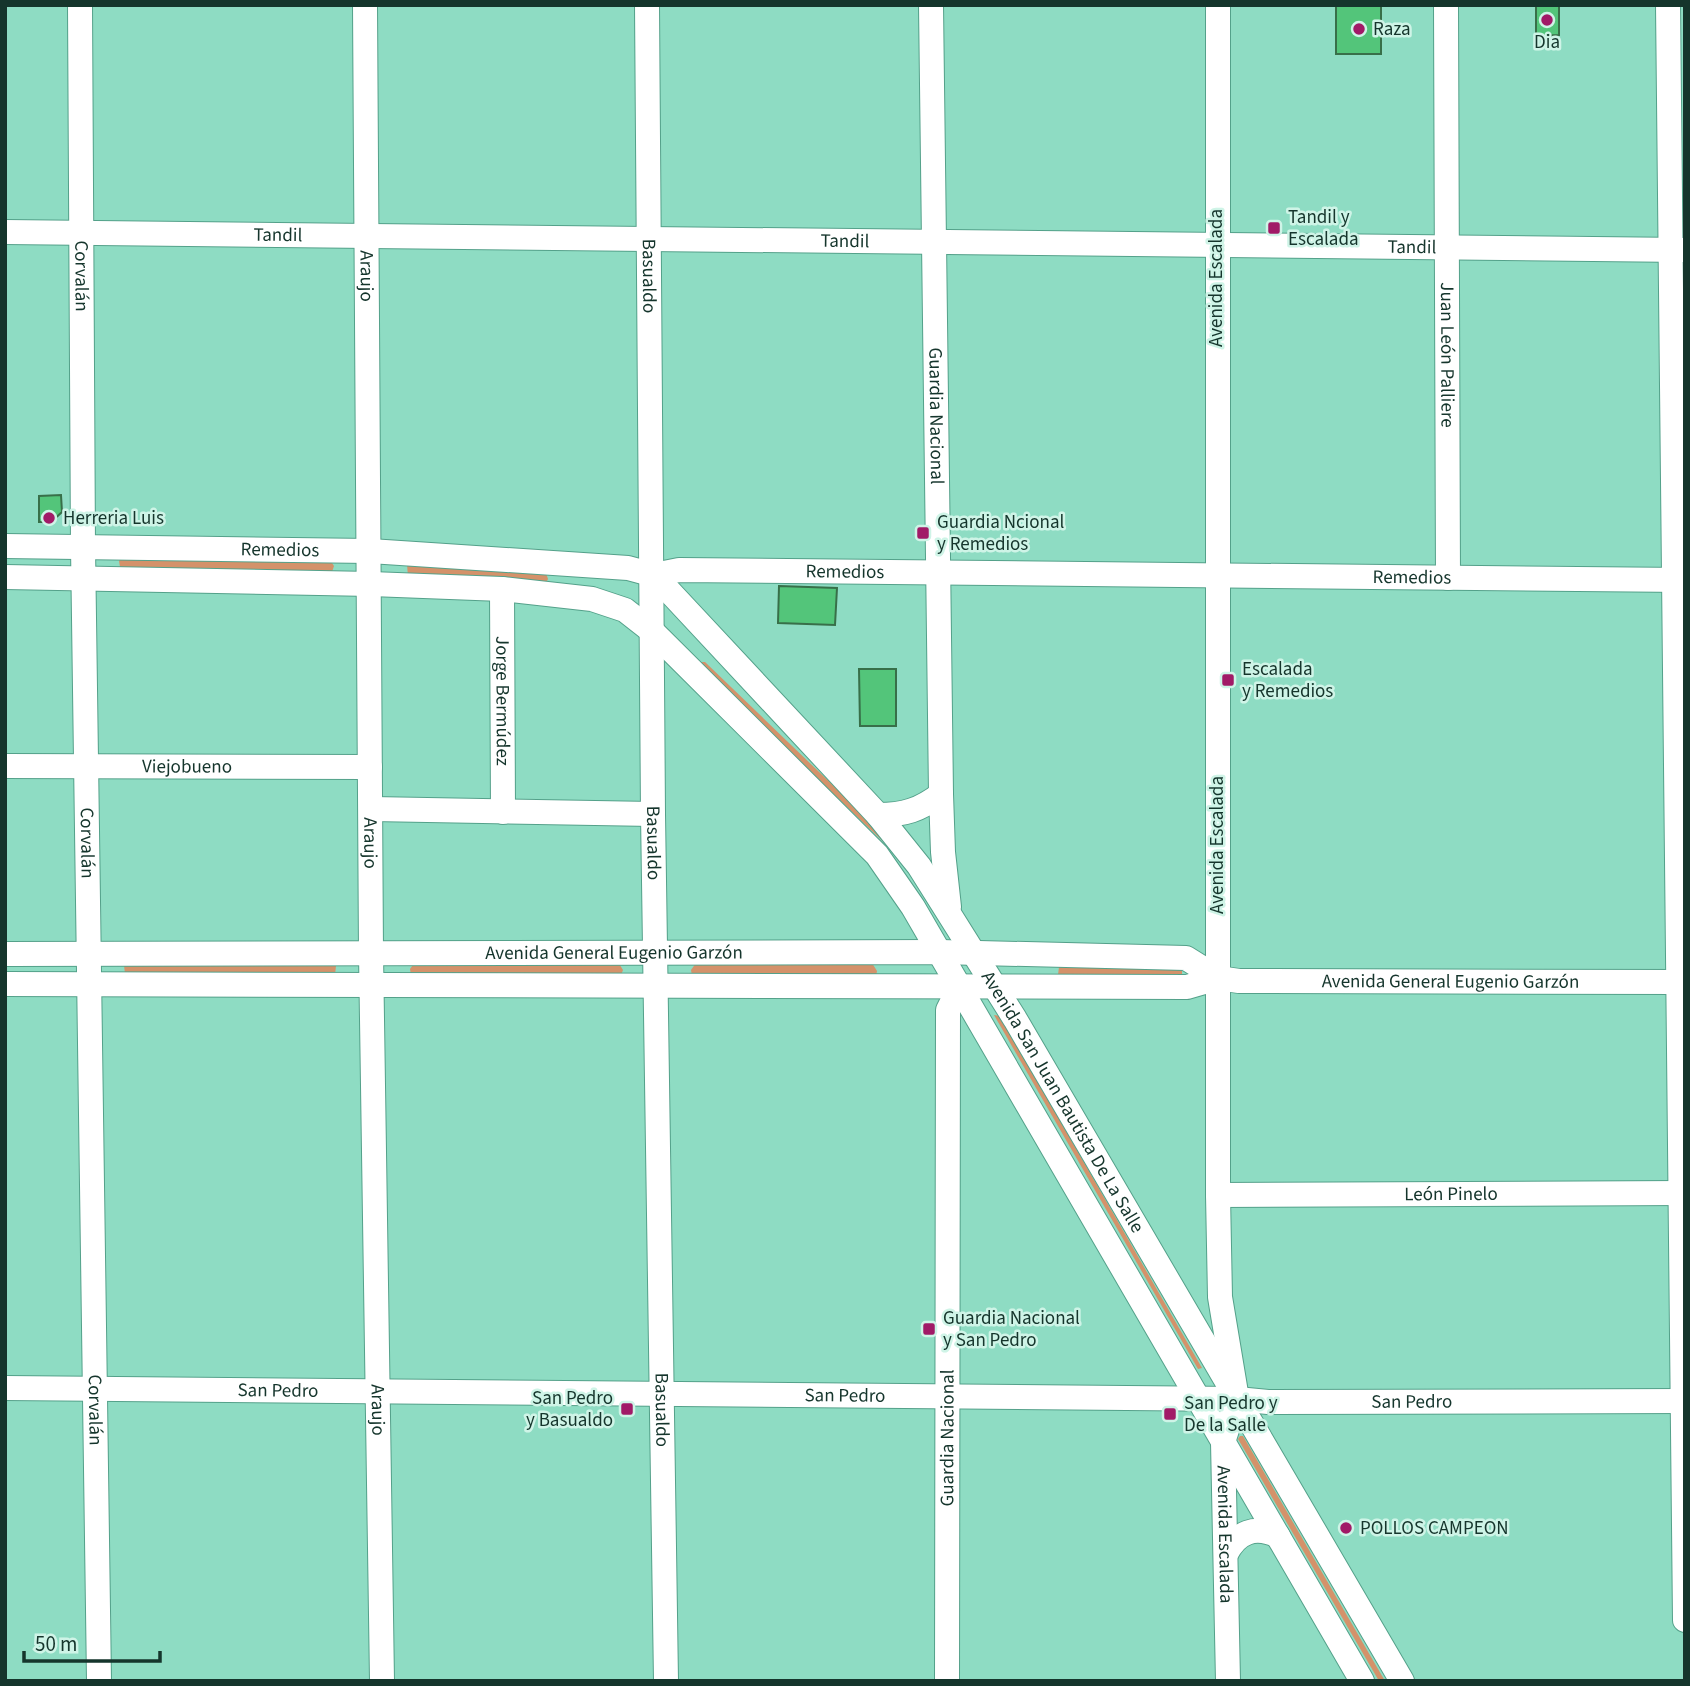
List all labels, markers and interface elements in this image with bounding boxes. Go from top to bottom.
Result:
marker: Dia [1539,12,1555,28]
place label: Raza [1373,16,1411,43]
marker: Raza [1351,21,1367,37]
place label: Dia [1534,29,1560,56]
place label: Tandil y Escalada [1288,204,1359,253]
street label: Avenida Escalada [1203,209,1230,347]
marker: Tandil y Escalada [1266,220,1282,236]
street label: Tandil [253,221,303,249]
street label: Tandil [820,227,870,255]
street label: Tandil [1387,233,1437,261]
street label: Basualdo [635,239,663,313]
street label: Corvalán [68,240,95,312]
street label: Araujo [353,250,380,302]
street label: Juan León Palliere [1433,282,1461,428]
street label: Guardia Nacional [922,347,951,485]
place label: Herreria Luis [63,505,164,532]
place label: Guardia Ncional y Remedios [937,509,1065,558]
marker: Herreria Luis [41,510,57,526]
marker: Guardia Ncional y Remedios [915,525,931,541]
street label: Remedios [240,536,320,564]
street label: Remedios [805,558,885,586]
street label: Remedios [1372,563,1451,591]
street label: Jorge Bermúdez [489,636,516,766]
place label: Escalada y Remedios [1242,656,1333,705]
marker: Escalada y Remedios [1220,672,1236,688]
street label: Viejobueno [142,753,232,780]
street label: Avenida Escalada [1204,776,1231,914]
street label: Basualdo [639,806,667,880]
street label: Corvalán [73,807,101,879]
street label: Araujo [357,817,384,869]
street label: Avenida General Eugenio Garzón [485,939,743,966]
street label: Avenida San Juan Bautista De La Salle [975,966,1151,1238]
street label: Avenida General Eugenio Garzón [1322,968,1579,995]
street label: León Pinelo [1404,1180,1498,1208]
place label: Guardia Nacional y San Pedro [943,1305,1080,1354]
marker: Guardia Nacional y San Pedro [921,1321,937,1337]
street label: Guardia Nacional [934,1369,961,1507]
street label: Basualdo [648,1373,676,1447]
street label: Corvalán [81,1374,109,1446]
street label: San Pedro [237,1377,319,1404]
street label: San Pedro [804,1382,886,1409]
street label: Araujo [364,1384,392,1436]
place label: San Pedro y Basualdo [526,1385,613,1434]
street label: San Pedro [1371,1388,1452,1415]
place label: San Pedro y De la Salle [1184,1390,1278,1439]
marker: San Pedro y Basualdo [619,1401,635,1417]
marker: San Pedro y De la Salle [1162,1406,1178,1422]
street label: Avenida Escalada [1210,1465,1240,1604]
place label: POLLOS CAMPEON [1360,1515,1509,1542]
marker: POLLOS CAMPEON [1338,1520,1354,1536]
scale bar [24,1620,161,1664]
text: 50 m [35,1629,77,1659]

